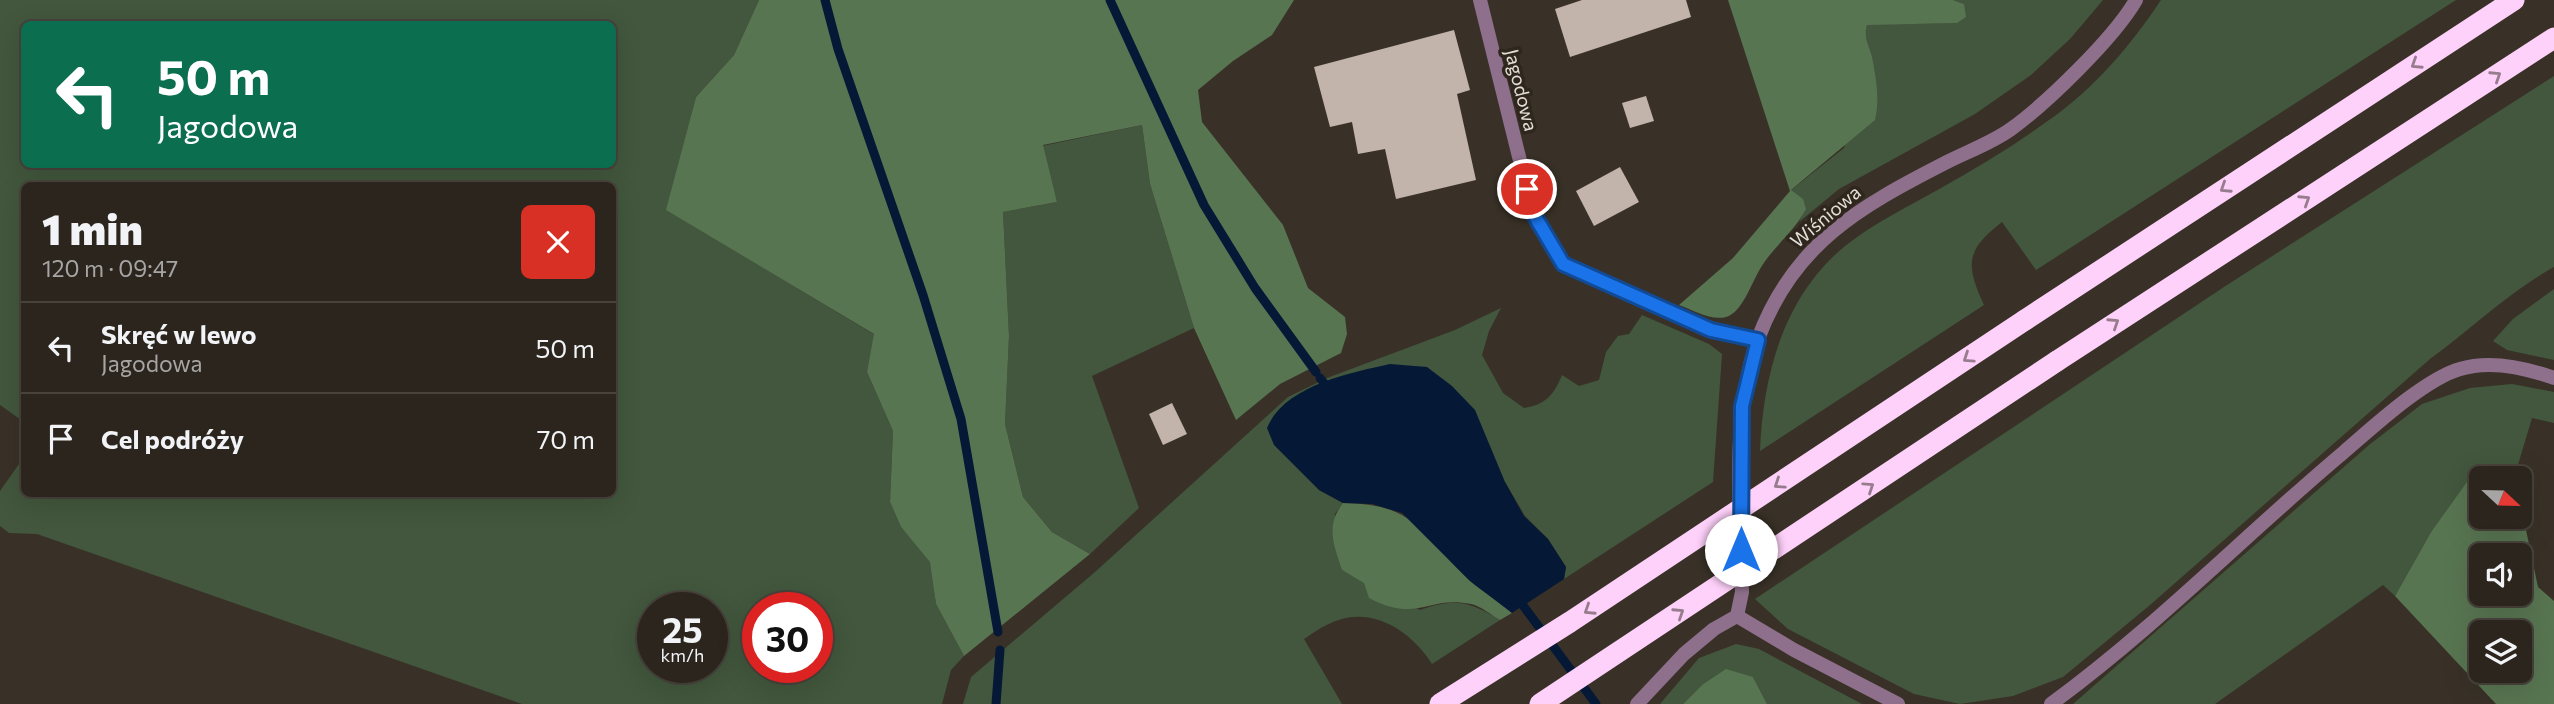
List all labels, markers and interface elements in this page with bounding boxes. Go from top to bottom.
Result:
text: 50 m [157,45,270,105]
street label: Jagodowa [1501,47,1543,133]
icon: left [42,49,133,140]
one-way arrow [2411,55,2424,68]
one-way arrow [2488,71,2501,84]
text: Jagodowa [157,105,298,145]
pin [1497,159,1557,219]
icon: arrive [1508,170,1546,208]
street label: Wiśniowa [1785,180,1865,252]
one-way arrow [2220,180,2233,193]
one-way arrow [2297,195,2310,208]
text: 1 min [42,202,143,254]
button: close [521,205,595,279]
text: 120 m · 09:47 [42,254,178,282]
text: Skręć w lewo [101,318,257,349]
one-way arrow [2106,319,2119,332]
icon: left [42,329,80,367]
text: 50 m [535,332,595,363]
text: Jagodowa [101,349,203,377]
one-way arrow [1963,350,1976,362]
icon: arrive [42,420,80,458]
text: Cel podróży [101,423,244,454]
text: 70 m [537,423,595,454]
north arrow [2469,466,2532,528]
map controls [2469,466,2532,683]
one-way arrow [1774,476,1787,488]
one-way arrow [1861,483,1874,495]
position arrow [1704,513,1778,587]
button: sound [2469,543,2532,606]
speed limit sign: 30 [742,592,833,683]
one-way arrow [1584,601,1597,614]
text: 25 [662,607,703,650]
one-way arrow [1672,608,1685,621]
button: layers [2469,620,2532,683]
text: km/h [661,644,704,666]

